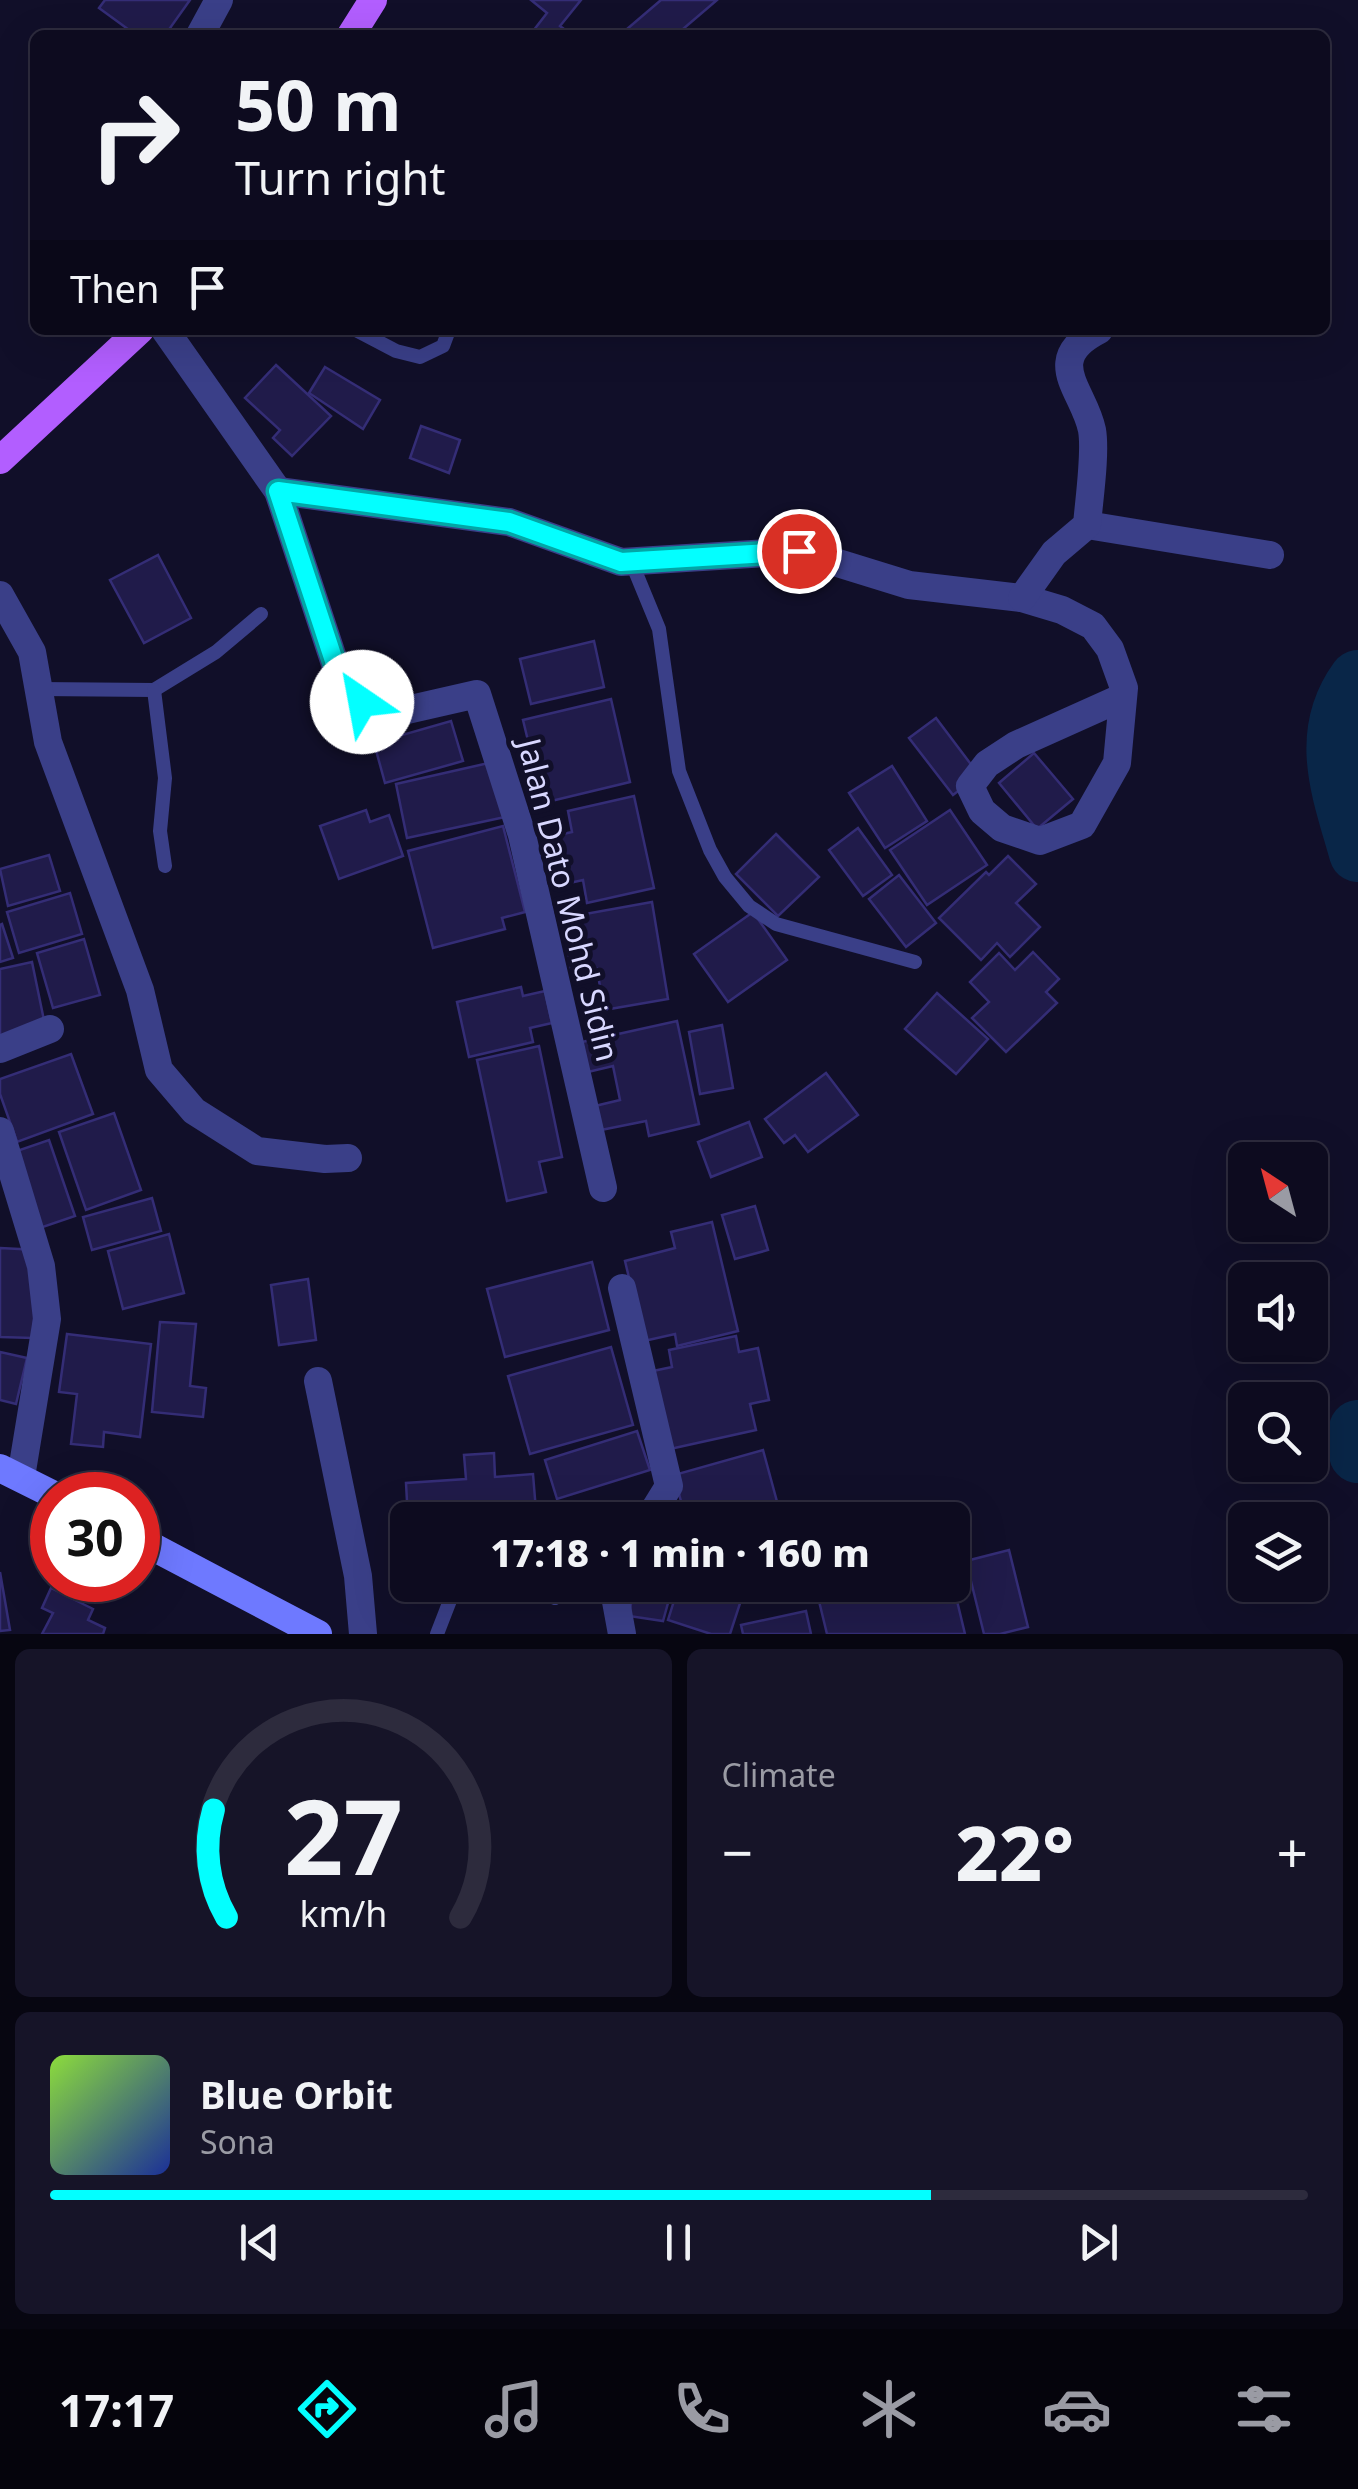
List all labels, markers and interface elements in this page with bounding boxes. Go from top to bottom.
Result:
text: 50 m [235,56,402,152]
icon: right [70,70,200,200]
text: Turn right [235,147,446,208]
icon: arrive [180,260,235,315]
text: Then [70,262,160,314]
pin [757,509,842,594]
icon: arrive [772,524,827,579]
position arrow [310,650,414,754]
street label: Jalan Dato Mohd Sidin [508,731,630,1066]
north arrow [1228,1142,1328,1242]
map controls [1228,1142,1328,1602]
button: sound [1228,1262,1328,1362]
button: search [1228,1382,1328,1482]
speed limit sign: 30 [30,1472,160,1602]
button: layers [1228,1502,1328,1602]
text: 17:18 · 1 min · 160 m [490,1526,870,1578]
text: Climate [722,1753,836,1796]
text: 27 [284,1764,403,1905]
text: 22° [956,1801,1074,1903]
text: − [722,1814,753,1889]
text: + [1277,1814,1308,1889]
text: km/h [299,1889,387,1937]
text: Blue Orbit [200,2068,393,2120]
text: Sona [200,2120,275,2163]
icon: previous [232,2215,287,2270]
icon: pause [651,2215,706,2270]
icon: next [1071,2215,1126,2270]
icon: directions [292,2374,362,2444]
icon: music [479,2374,549,2444]
icon: phone [667,2374,737,2444]
icon: climate [854,2374,924,2444]
icon: car [1042,2374,1112,2444]
icon: filters [1229,2374,1299,2444]
text: 17:17 [59,2379,174,2440]

